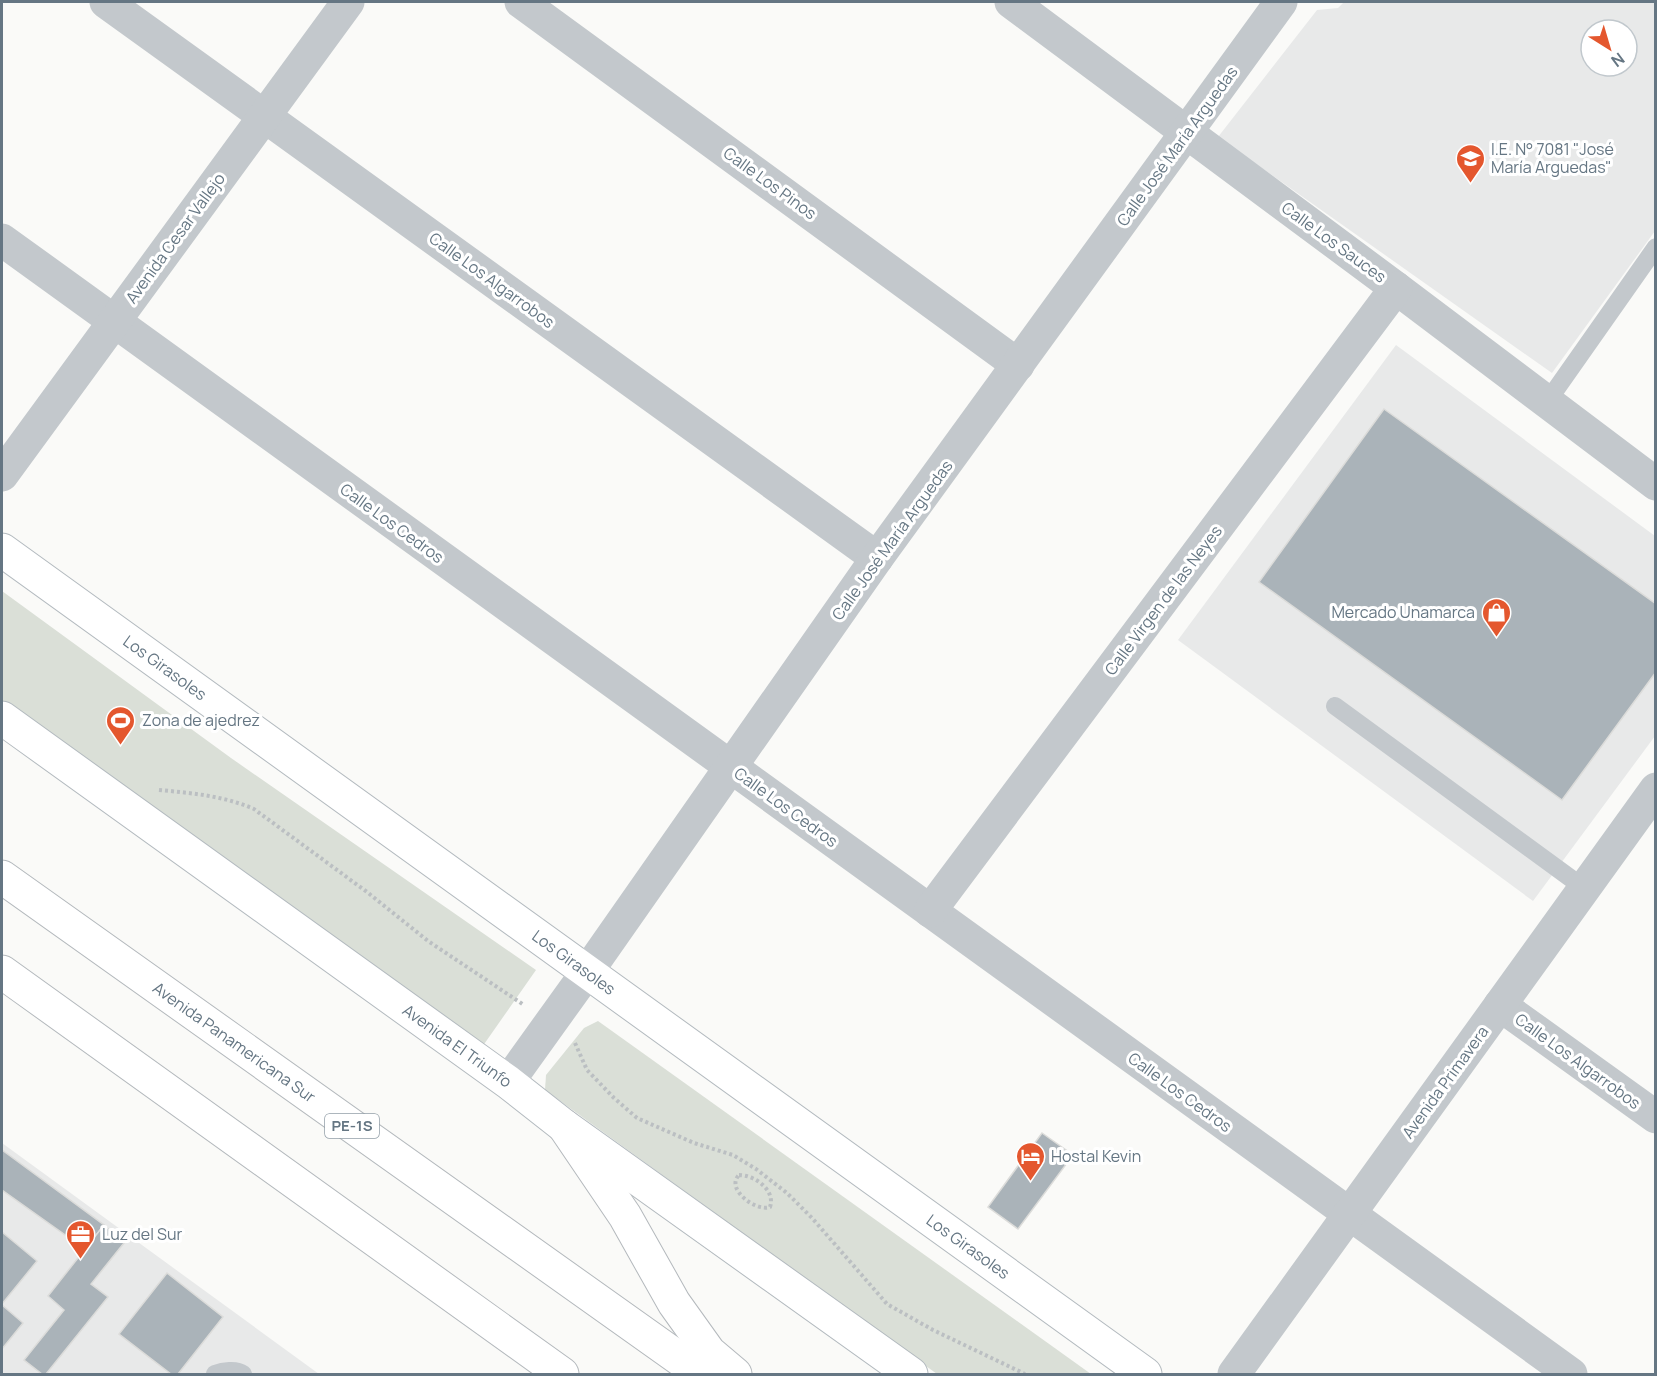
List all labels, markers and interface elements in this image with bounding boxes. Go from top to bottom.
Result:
north arrow [1579,18,1639,78]
text: N [1607,48,1629,72]
street label: Calle José María Arguedas [1111,62,1243,230]
place label: I.E. N° 7081 "José María Arguedas" [1491,138,1614,178]
street label: Calle Los Pinos [719,142,821,224]
school or university icon: I.E. N° 7081 "José María Arguedas" [1454,142,1486,184]
street label: Avenida Cesar Vallejo [120,168,230,308]
street label: Calle Los Sauces [1277,197,1391,287]
street label: Calle Los Algarrobos [425,227,559,333]
street label: Calle José María Arguedas [826,456,958,624]
street label: Calle Los Cedros [336,478,448,568]
street label: Calle Virgen de las Neyes [1099,521,1227,679]
shop icon: Mercado Unamarca [1480,596,1512,638]
place label: Mercado Unamarca [1331,601,1475,623]
street label: Los Girasoles [119,630,211,705]
sports icon: Zona de ajedrez [105,704,137,746]
place label: Zona de ajedrez [142,709,260,731]
street label: Calle Los Cedros [730,762,842,852]
street label: Los Girasoles [528,925,620,1000]
street label: Avenida Panamericana Sur [149,977,320,1108]
street label: Avenida El Triunfo [398,999,516,1092]
street label: Calle Los Algarrobos [1511,1008,1645,1114]
street label: Avenida Primavera [1397,1021,1493,1143]
street label: Calle Los Cedros [1124,1047,1236,1137]
road number: PE-1S [325,1114,379,1138]
hotel icon: Hostal Kevin [1014,1140,1046,1182]
place label: Hostal Kevin [1051,1145,1141,1167]
street label: Los Girasoles [922,1209,1014,1284]
office icon: Luz del Sur [65,1218,97,1260]
place label: Luz del Sur [102,1223,182,1245]

